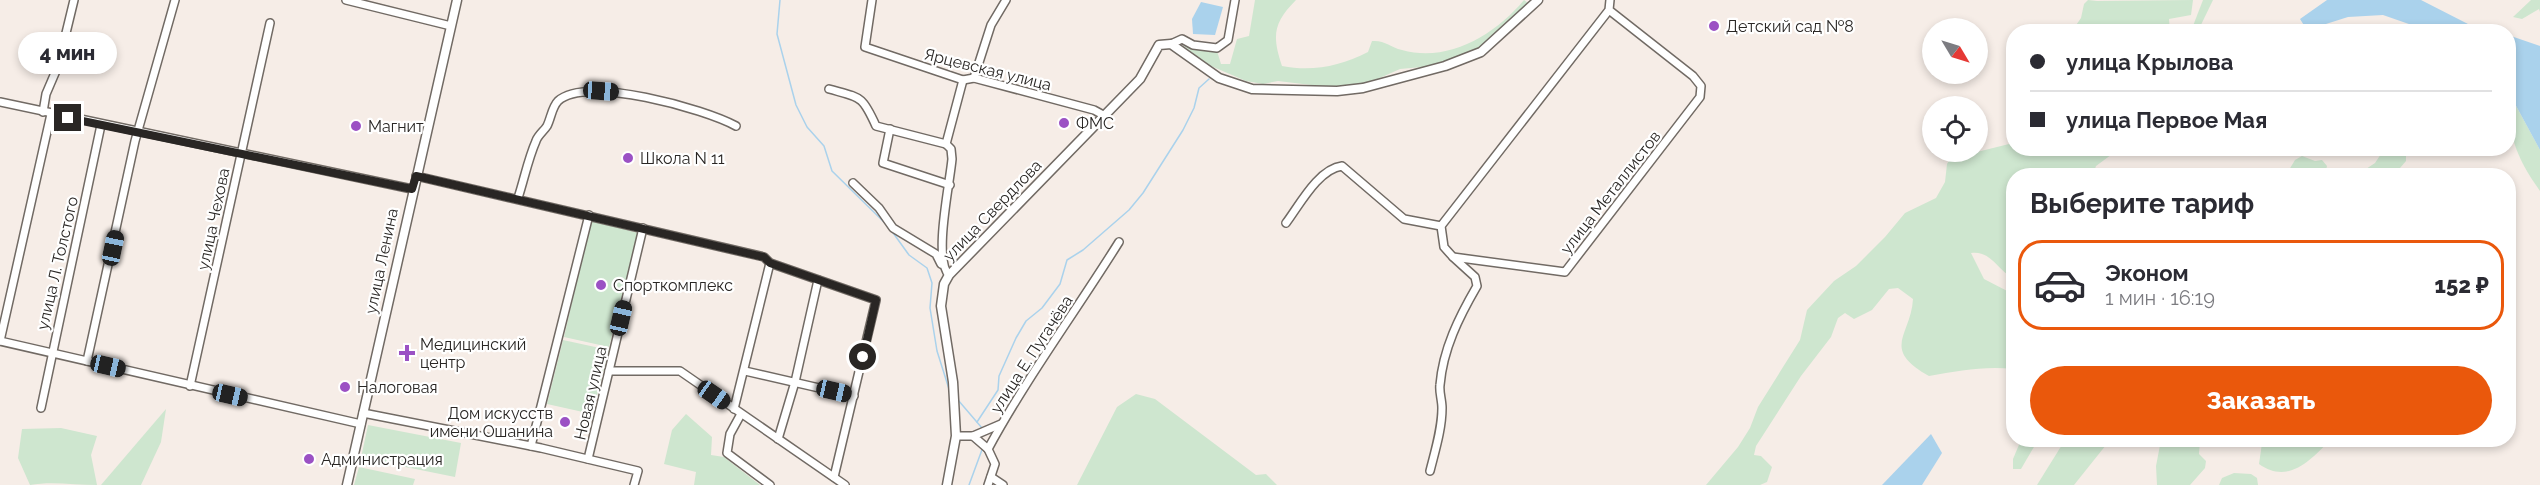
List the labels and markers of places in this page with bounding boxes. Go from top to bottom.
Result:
place label: Детский сад №8 [1726,17,1854,36]
marker: Детский сад №8 [1707,19,1721,33]
place label: ФМС [1076,114,1114,133]
marker: ФМС [1057,116,1071,130]
place label: Магнит [368,117,424,136]
marker: Магнит [349,119,363,133]
place label: Школа N 11 [640,149,725,168]
marker: Школа N 11 [621,151,635,165]
place label: Спорткомплекс [613,276,733,295]
marker: Спорткомплекс [594,278,608,292]
place label: Медицинский центр [420,335,526,372]
marker: Медицинский центр [398,344,416,362]
place label: Налоговая [357,378,438,397]
marker: Налоговая [338,380,352,394]
place label: Дом искусств имени Ошанина [430,404,553,441]
marker: Дом искусств имени Ошанина [558,415,572,429]
place label: Администрация [321,450,443,469]
marker: Администрация [302,452,316,466]

